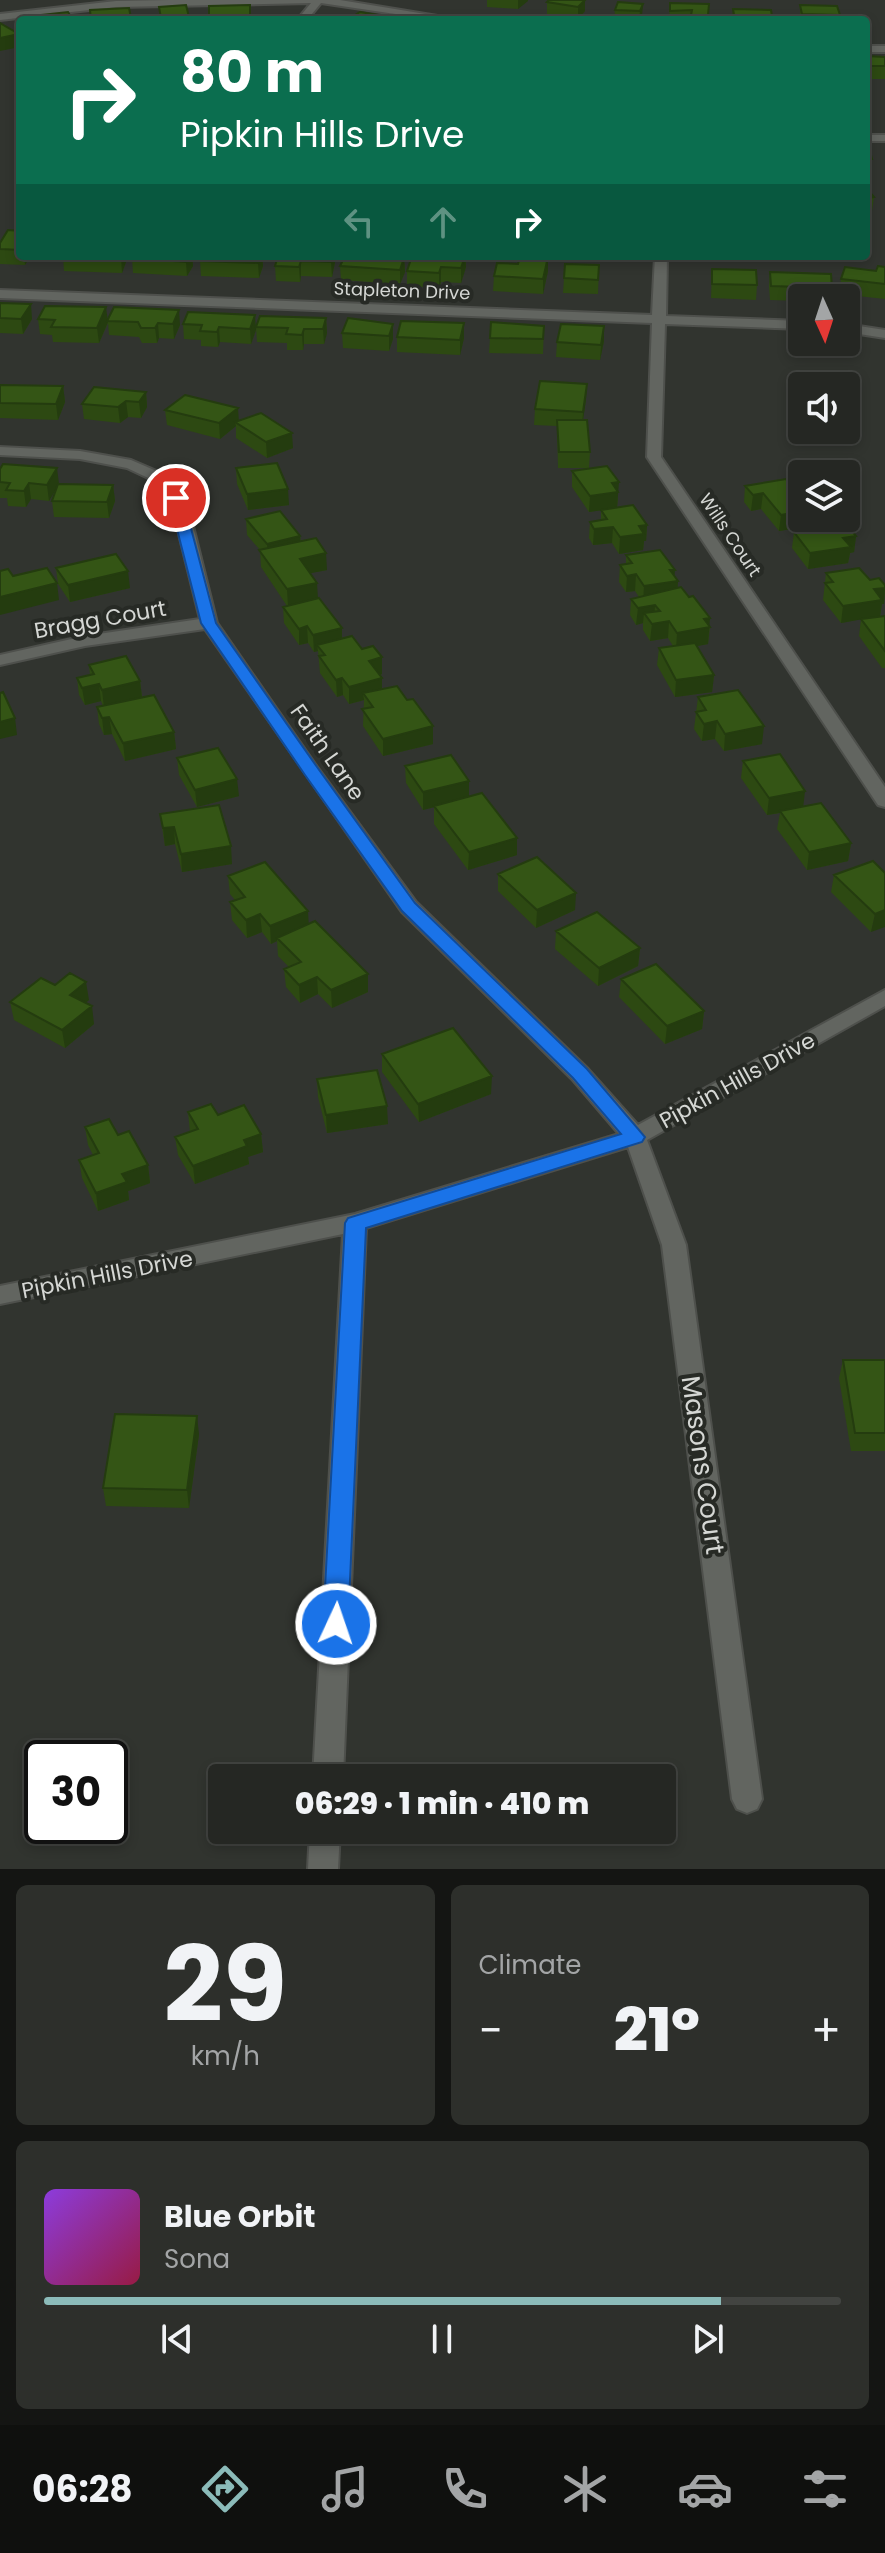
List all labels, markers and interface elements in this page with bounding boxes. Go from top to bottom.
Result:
text: 80 m [180,33,324,112]
icon: right [48,48,152,152]
text: Pipkin Hills Drive [180,109,464,160]
icon: left [337,200,381,244]
icon: ahead [421,200,465,244]
icon: right [505,200,549,244]
street label: Stapleton Drive [333,276,471,305]
north arrow [788,284,860,356]
map controls [788,284,860,532]
button: sound [788,372,860,444]
button: layers [788,460,860,532]
pin [142,464,210,532]
icon: arrive [154,476,198,520]
street label: Wills Court [693,488,767,581]
street label: Bragg Court [32,593,169,646]
street label: Faith Lane [283,698,372,807]
street label: Pipkin Hills Drive [654,1025,821,1136]
street label: Pipkin Hills Drive [19,1243,195,1306]
street label: Masons Court [673,1373,733,1557]
position arrow [294,1582,378,1666]
speed limit sign: 30 [24,1740,128,1844]
text: 06:29 · 1 min · 410 m [295,1782,589,1825]
text: 29 [164,1912,287,2057]
text: Climate [479,1947,581,1983]
text: 21° [614,1988,700,2072]
text: − [479,2000,503,2061]
text: + [811,2000,841,2061]
text: km/h [191,2038,260,2074]
text: Blue Orbit [164,2195,316,2238]
text: Sona [164,2241,230,2277]
icon: previous [155,2317,199,2361]
icon: pause [420,2317,464,2361]
icon: next [686,2317,730,2361]
icon: directions [197,2461,253,2517]
icon: music [317,2461,373,2517]
icon: phone [437,2461,493,2517]
icon: climate [557,2461,613,2517]
icon: car [677,2461,733,2517]
icon: filters [797,2461,853,2517]
text: 06:28 [32,2464,133,2515]

